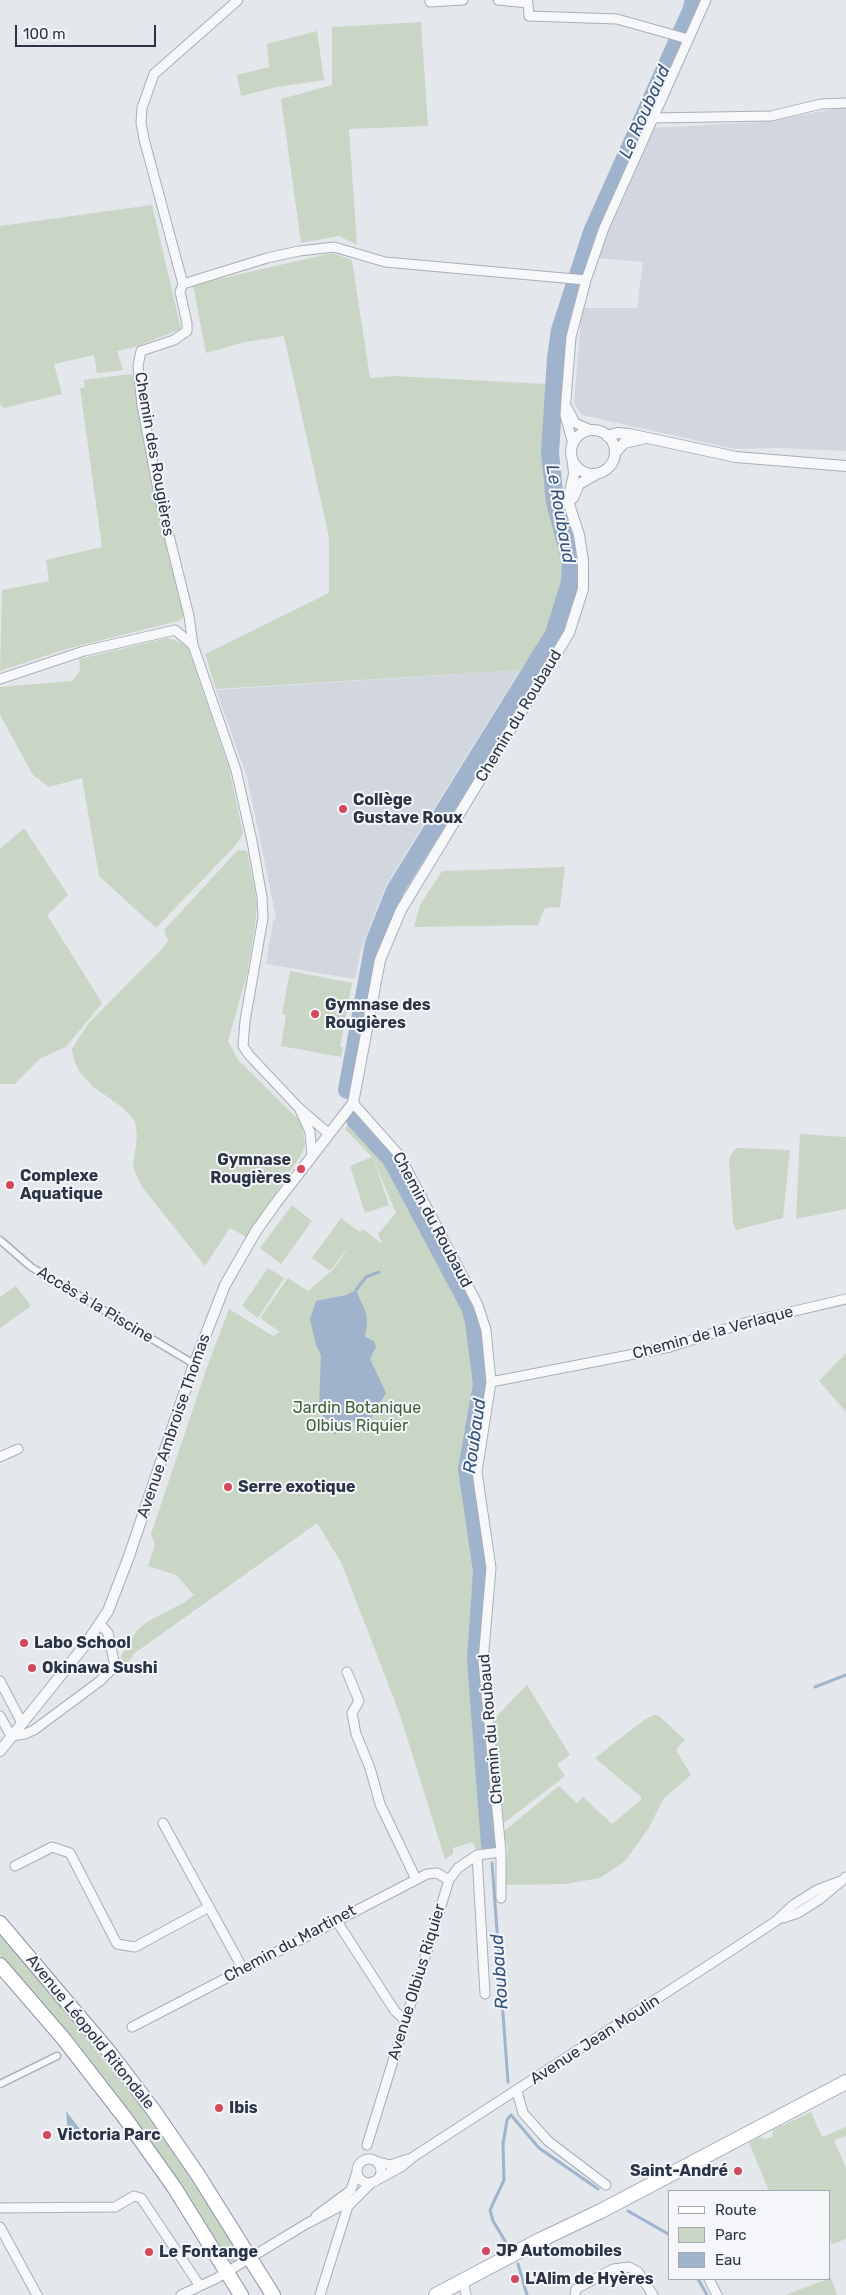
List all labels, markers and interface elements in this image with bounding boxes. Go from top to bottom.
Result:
scale bar [18,15,159,47]
text: 100 m [23,25,65,43]
water label: Le Roubaud [615,62,675,162]
street label: Chemin des Rougières [130,370,178,538]
water label: Le Roubaud [541,463,579,565]
street label: Chemin du Roubaud [472,646,566,786]
place label: Collège Gustave Roux [353,790,463,828]
marker: Collège Gustave Roux [337,803,349,815]
place label: Gymnase des Rougières [325,995,431,1033]
marker: Gymnase des Rougières [309,1008,321,1020]
street label: Chemin du Roubaud [388,1149,476,1291]
place label: Gymnase Rougières [210,1150,291,1188]
marker: Gymnase Rougières [295,1163,307,1175]
place label: Complexe Aquatique [20,1166,103,1204]
marker: Complexe Aquatique [4,1179,16,1191]
street label: Accès à la Piscine [33,1263,157,1347]
street label: Chemin de la Verlaque [631,1302,795,1364]
street label: Avenue Ambroise Thomas [133,1331,215,1521]
water label: Roubaud [459,1397,491,1475]
park label: Jardin Botanique Olbius Riquier [293,1398,421,1436]
place label: Serre exotique [238,1477,355,1497]
marker: Serre exotique [222,1481,234,1493]
place label: Labo School [34,1633,131,1653]
marker: Labo School [18,1637,30,1649]
street label: Chemin du Roubaud [475,1653,507,1805]
place label: Okinawa Sushi [42,1658,158,1678]
marker: Okinawa Sushi [26,1662,38,1674]
street label: Chemin du Martinet [221,1901,359,1987]
street label: Avenue Olbius Riquier [384,1902,450,2062]
water label: Roubaud [487,1934,513,2010]
street label: Avenue Léopold Ritondale [22,1951,158,2113]
street label: Avenue Jean Moulin [527,1991,663,2089]
place label: Ibis [229,2098,258,2118]
marker: Ibis [213,2102,225,2114]
place label: Victoria Parc [57,2125,161,2145]
marker: Victoria Parc [41,2129,53,2141]
place label: Saint-André [630,2161,728,2181]
marker: Saint-André [732,2165,744,2177]
legend [668,2190,831,2280]
text: Route [715,2201,757,2219]
text: Parc [715,2226,747,2244]
place label: JP Automobiles [496,2241,622,2261]
place label: Le Fontange [159,2242,258,2262]
marker: JP Automobiles [480,2245,492,2257]
marker: Le Fontange [143,2246,155,2258]
text: Eau [715,2251,741,2269]
place label: L'Alim de Hyères [525,2269,654,2289]
marker: L'Alim de Hyères [509,2273,521,2285]

